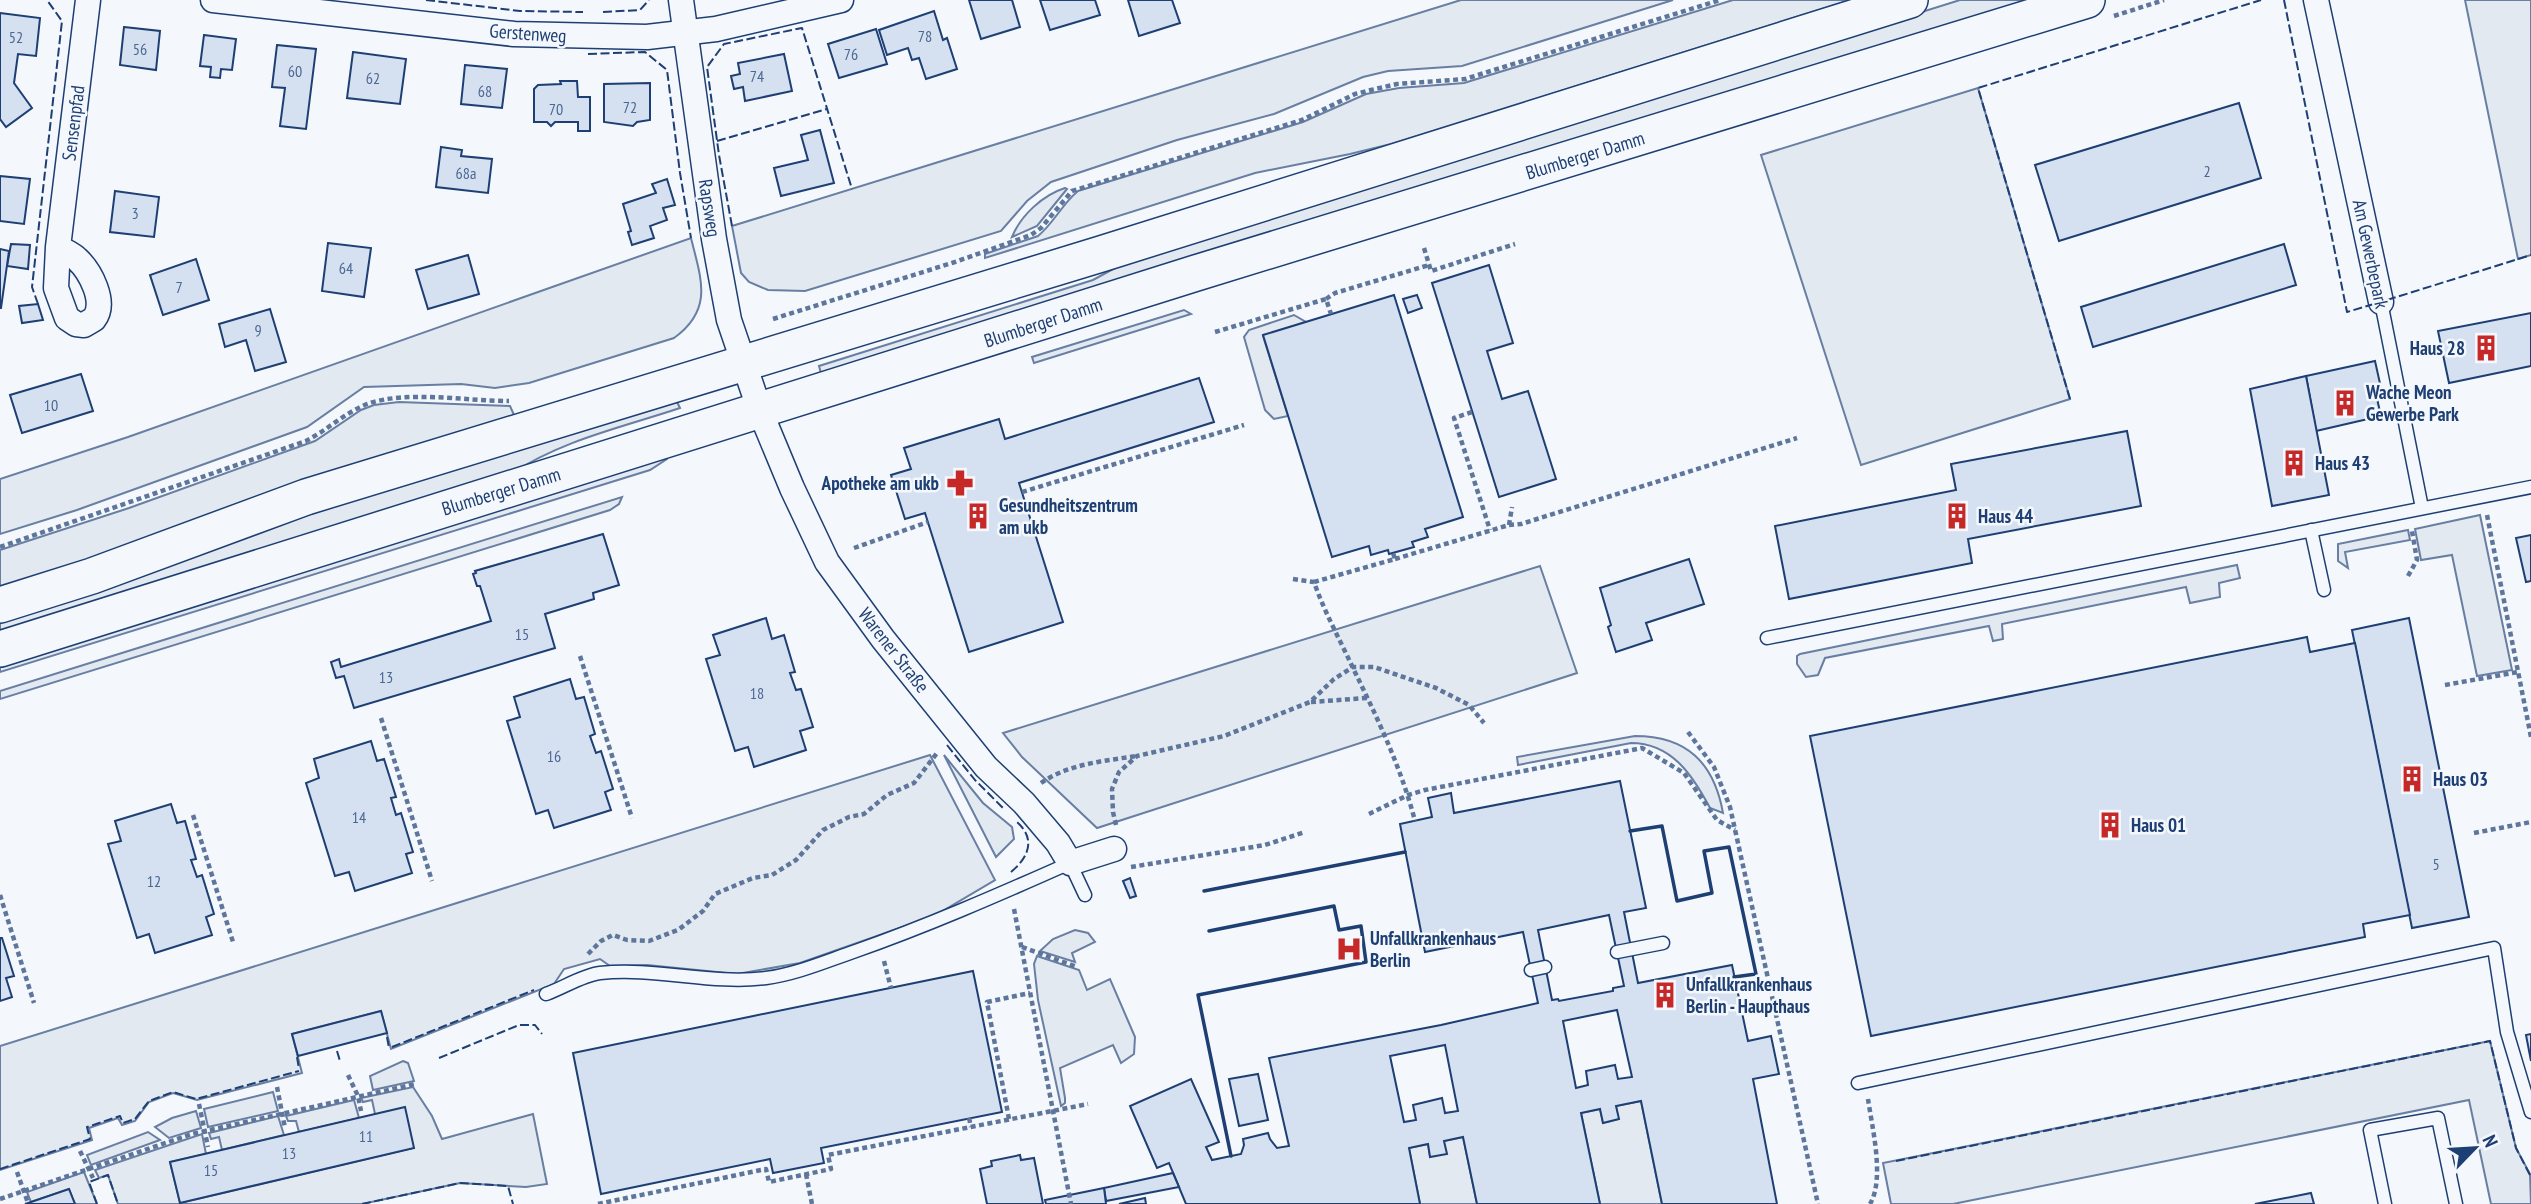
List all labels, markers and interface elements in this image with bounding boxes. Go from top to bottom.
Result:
street label: Gerstenweg [489,18,567,48]
house number: 78 [918,26,932,46]
house number: 52 [9,27,23,47]
house number: 56 [133,39,147,59]
house number: 76 [844,44,858,64]
house number: 60 [288,61,302,81]
house number: 74 [750,66,764,86]
house number: 62 [366,68,380,88]
house number: 68 [478,81,492,101]
street label: Sensenpfad [56,84,90,162]
house number: 72 [623,97,637,117]
house number: 70 [549,99,563,119]
street label: Blumberger Damm [1523,126,1647,184]
house number: 2 [2203,161,2211,181]
house number: 68a [456,163,476,183]
street label: Rapsweg [694,177,726,239]
street label: Am Gewerbepark [2348,197,2394,311]
house number: 3 [131,203,139,223]
house number: 64 [339,258,353,278]
house number: 7 [175,277,183,297]
street label: Blumberger Damm [981,292,1105,352]
house number: 9 [254,320,262,340]
building icon: Haus 28 [2471,333,2501,363]
place label: Haus 28 [2410,336,2465,360]
place label: Wache Meon Gewerbe Park [2365,380,2459,426]
building icon: Wache Meon Gewerbe Park [2330,388,2360,418]
house number: 10 [44,395,58,415]
building icon: Haus 43 [2279,448,2309,478]
place label: Haus 43 [2315,451,2370,475]
street label: Blumberger Damm [439,462,563,520]
pharmacy icon: Apotheke am ukb [945,468,975,498]
place label: Apotheke am ukb [821,471,939,495]
place label: Gesundheitszentrum am ukb [999,493,1138,539]
building icon: Gesundheitszentrum am ukb [963,501,993,531]
building icon: Haus 44 [1942,501,1972,531]
place label: Haus 44 [1978,504,2033,528]
street label: Warener Straße [853,603,935,697]
house number: 15 [515,624,529,644]
house number: 13 [379,667,393,687]
house number: 18 [750,683,764,703]
house number: 16 [547,746,561,766]
building icon: Haus 03 [2397,764,2427,794]
place label: Haus 03 [2433,767,2488,791]
house number: 14 [352,807,366,827]
building icon: Haus 01 [2095,810,2125,840]
place label: Haus 01 [2131,813,2186,837]
house number: 5 [2432,854,2440,874]
house number: 12 [147,871,161,891]
place label: Unfallkrankenhaus Berlin [1370,926,1496,972]
hospital icon: Unfallkrankenhaus Berlin [1334,934,1364,964]
place label: Unfallkrankenhaus Berlin - Haupthaus [1686,972,1812,1018]
building icon: Unfallkrankenhaus Berlin - Haupthaus [1650,980,1680,1010]
north arrow [2440,1113,2510,1183]
house number: 11 [359,1126,373,1146]
text: N [2477,1131,2503,1151]
house number: 13 [282,1143,296,1163]
house number: 15 [204,1160,218,1180]

